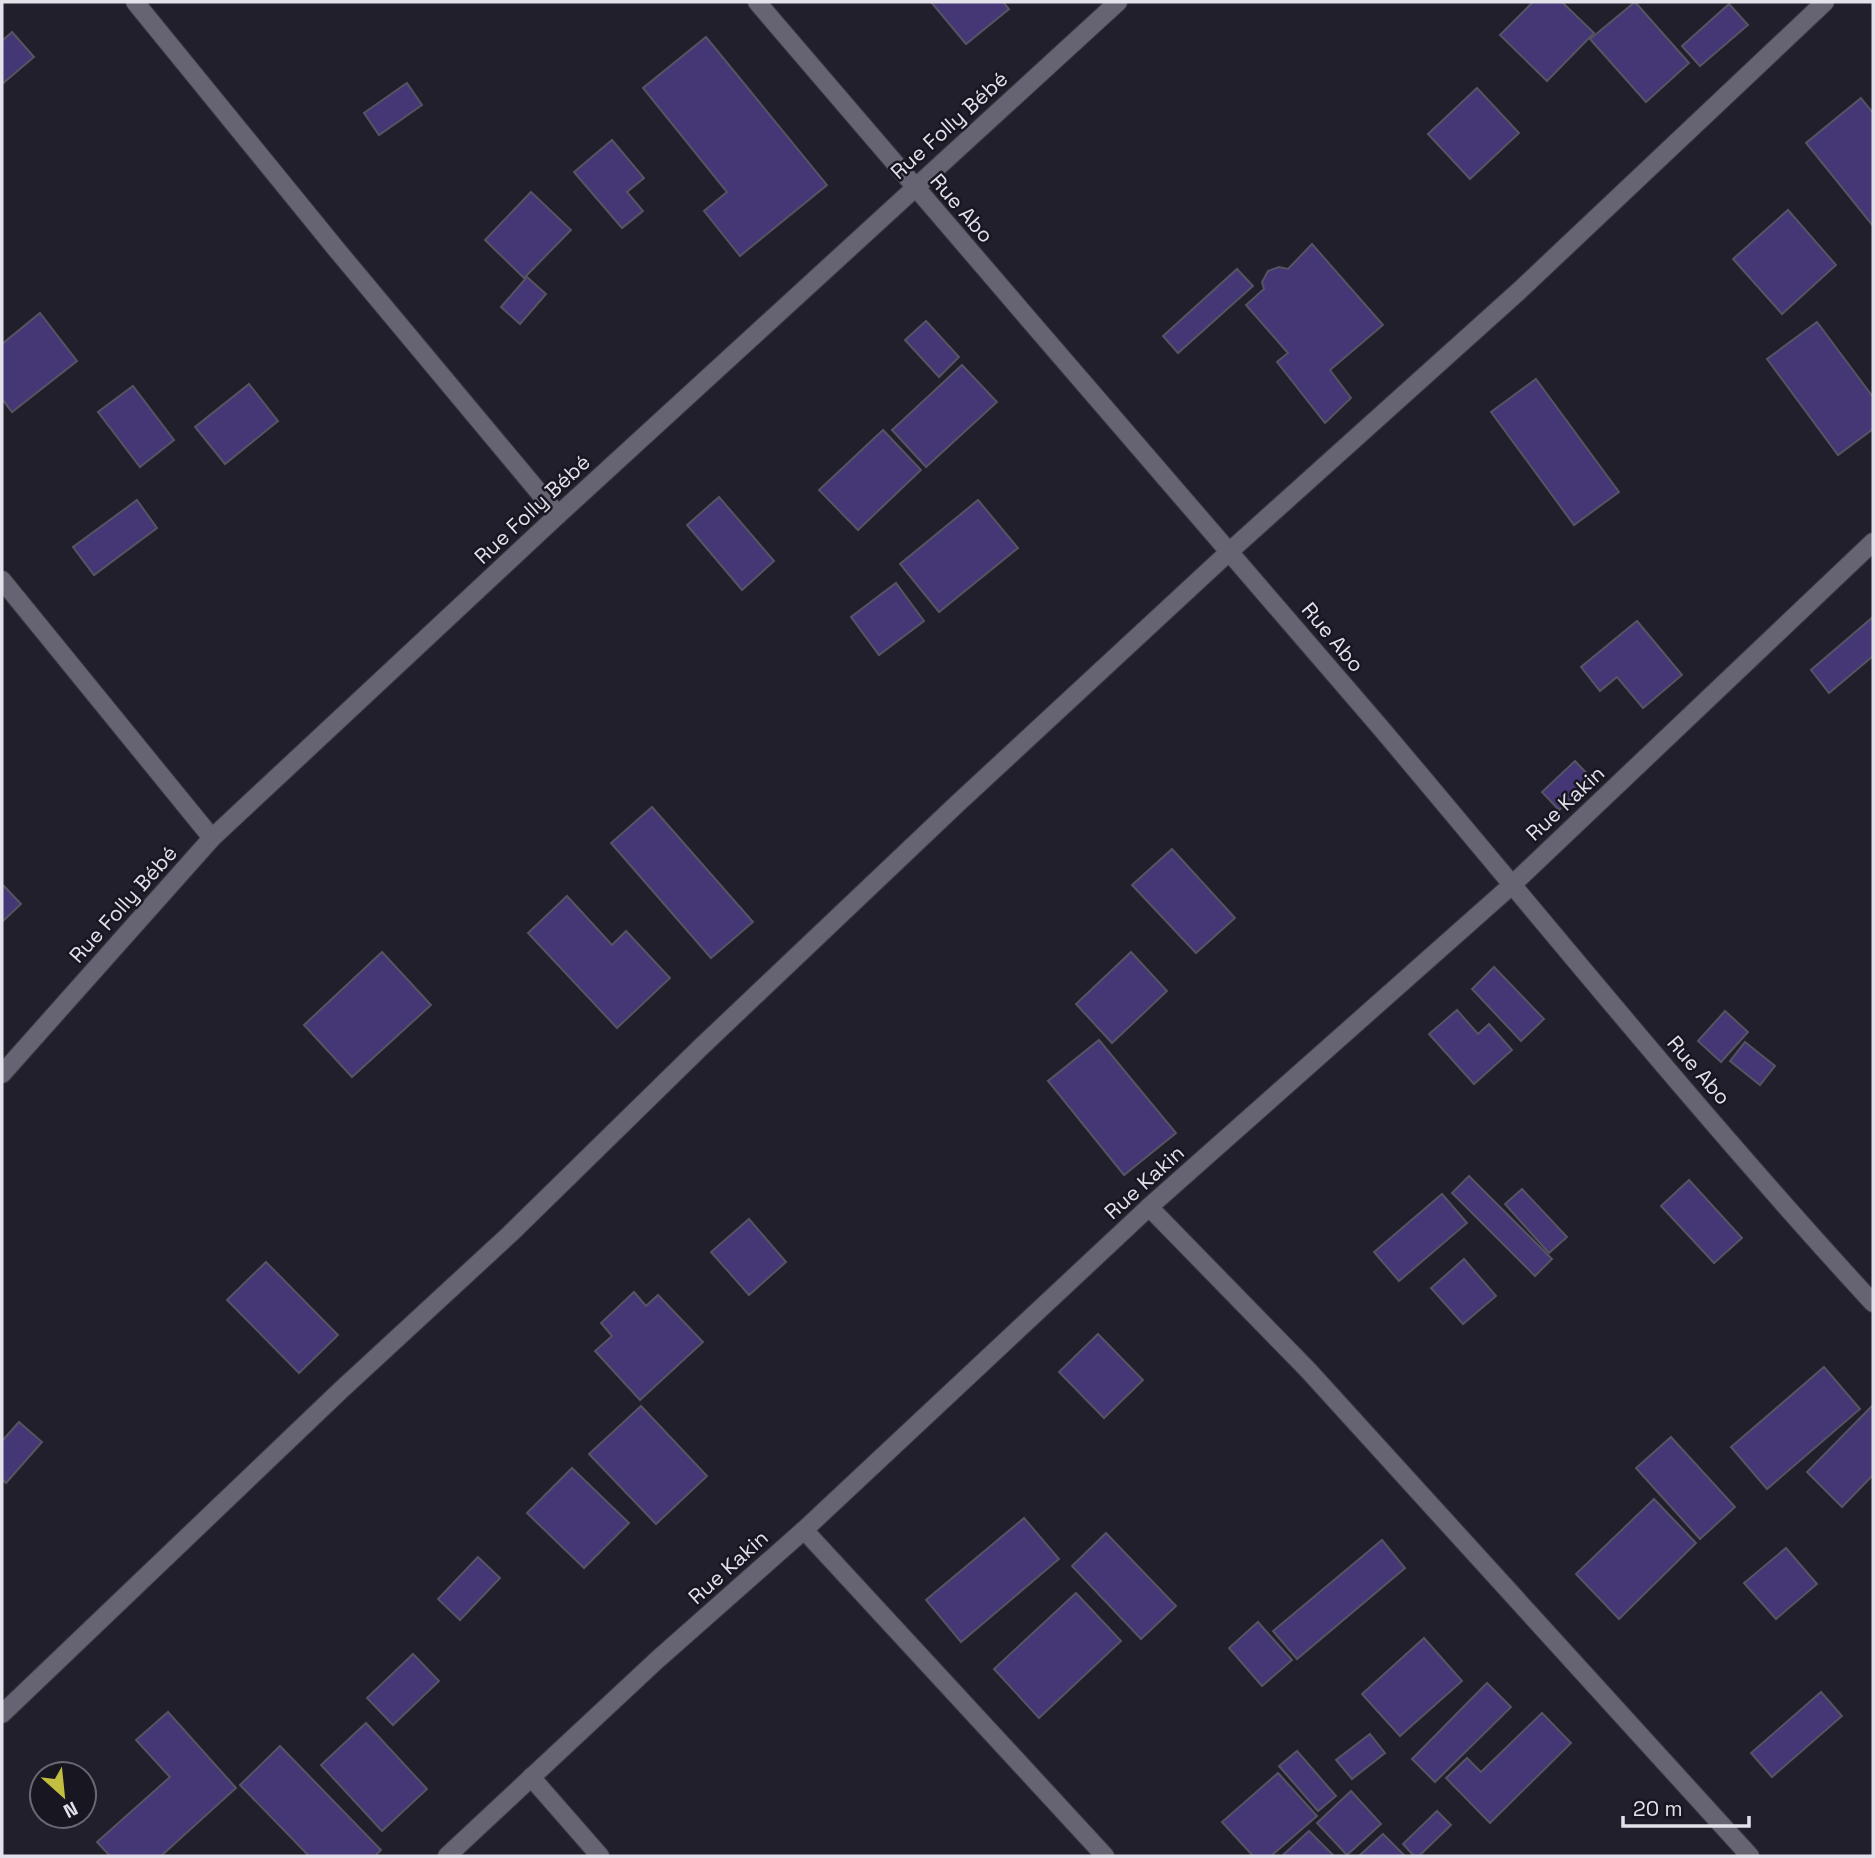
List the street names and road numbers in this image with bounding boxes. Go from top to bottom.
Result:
street label: Rue Folly Bébé [885,65,1013,185]
street label: Rue Abo [924,168,1000,248]
street label: Rue Folly Bébé [468,448,596,570]
street label: Rue Abo [1296,596,1370,678]
street label: Rue Kakin [1520,760,1610,846]
street label: Rue Folly Bébé [63,840,183,968]
street label: Rue Abo [1661,1030,1737,1110]
street label: Rue Kakin [1099,1139,1189,1225]
street label: Rue Kakin [683,1524,773,1610]

